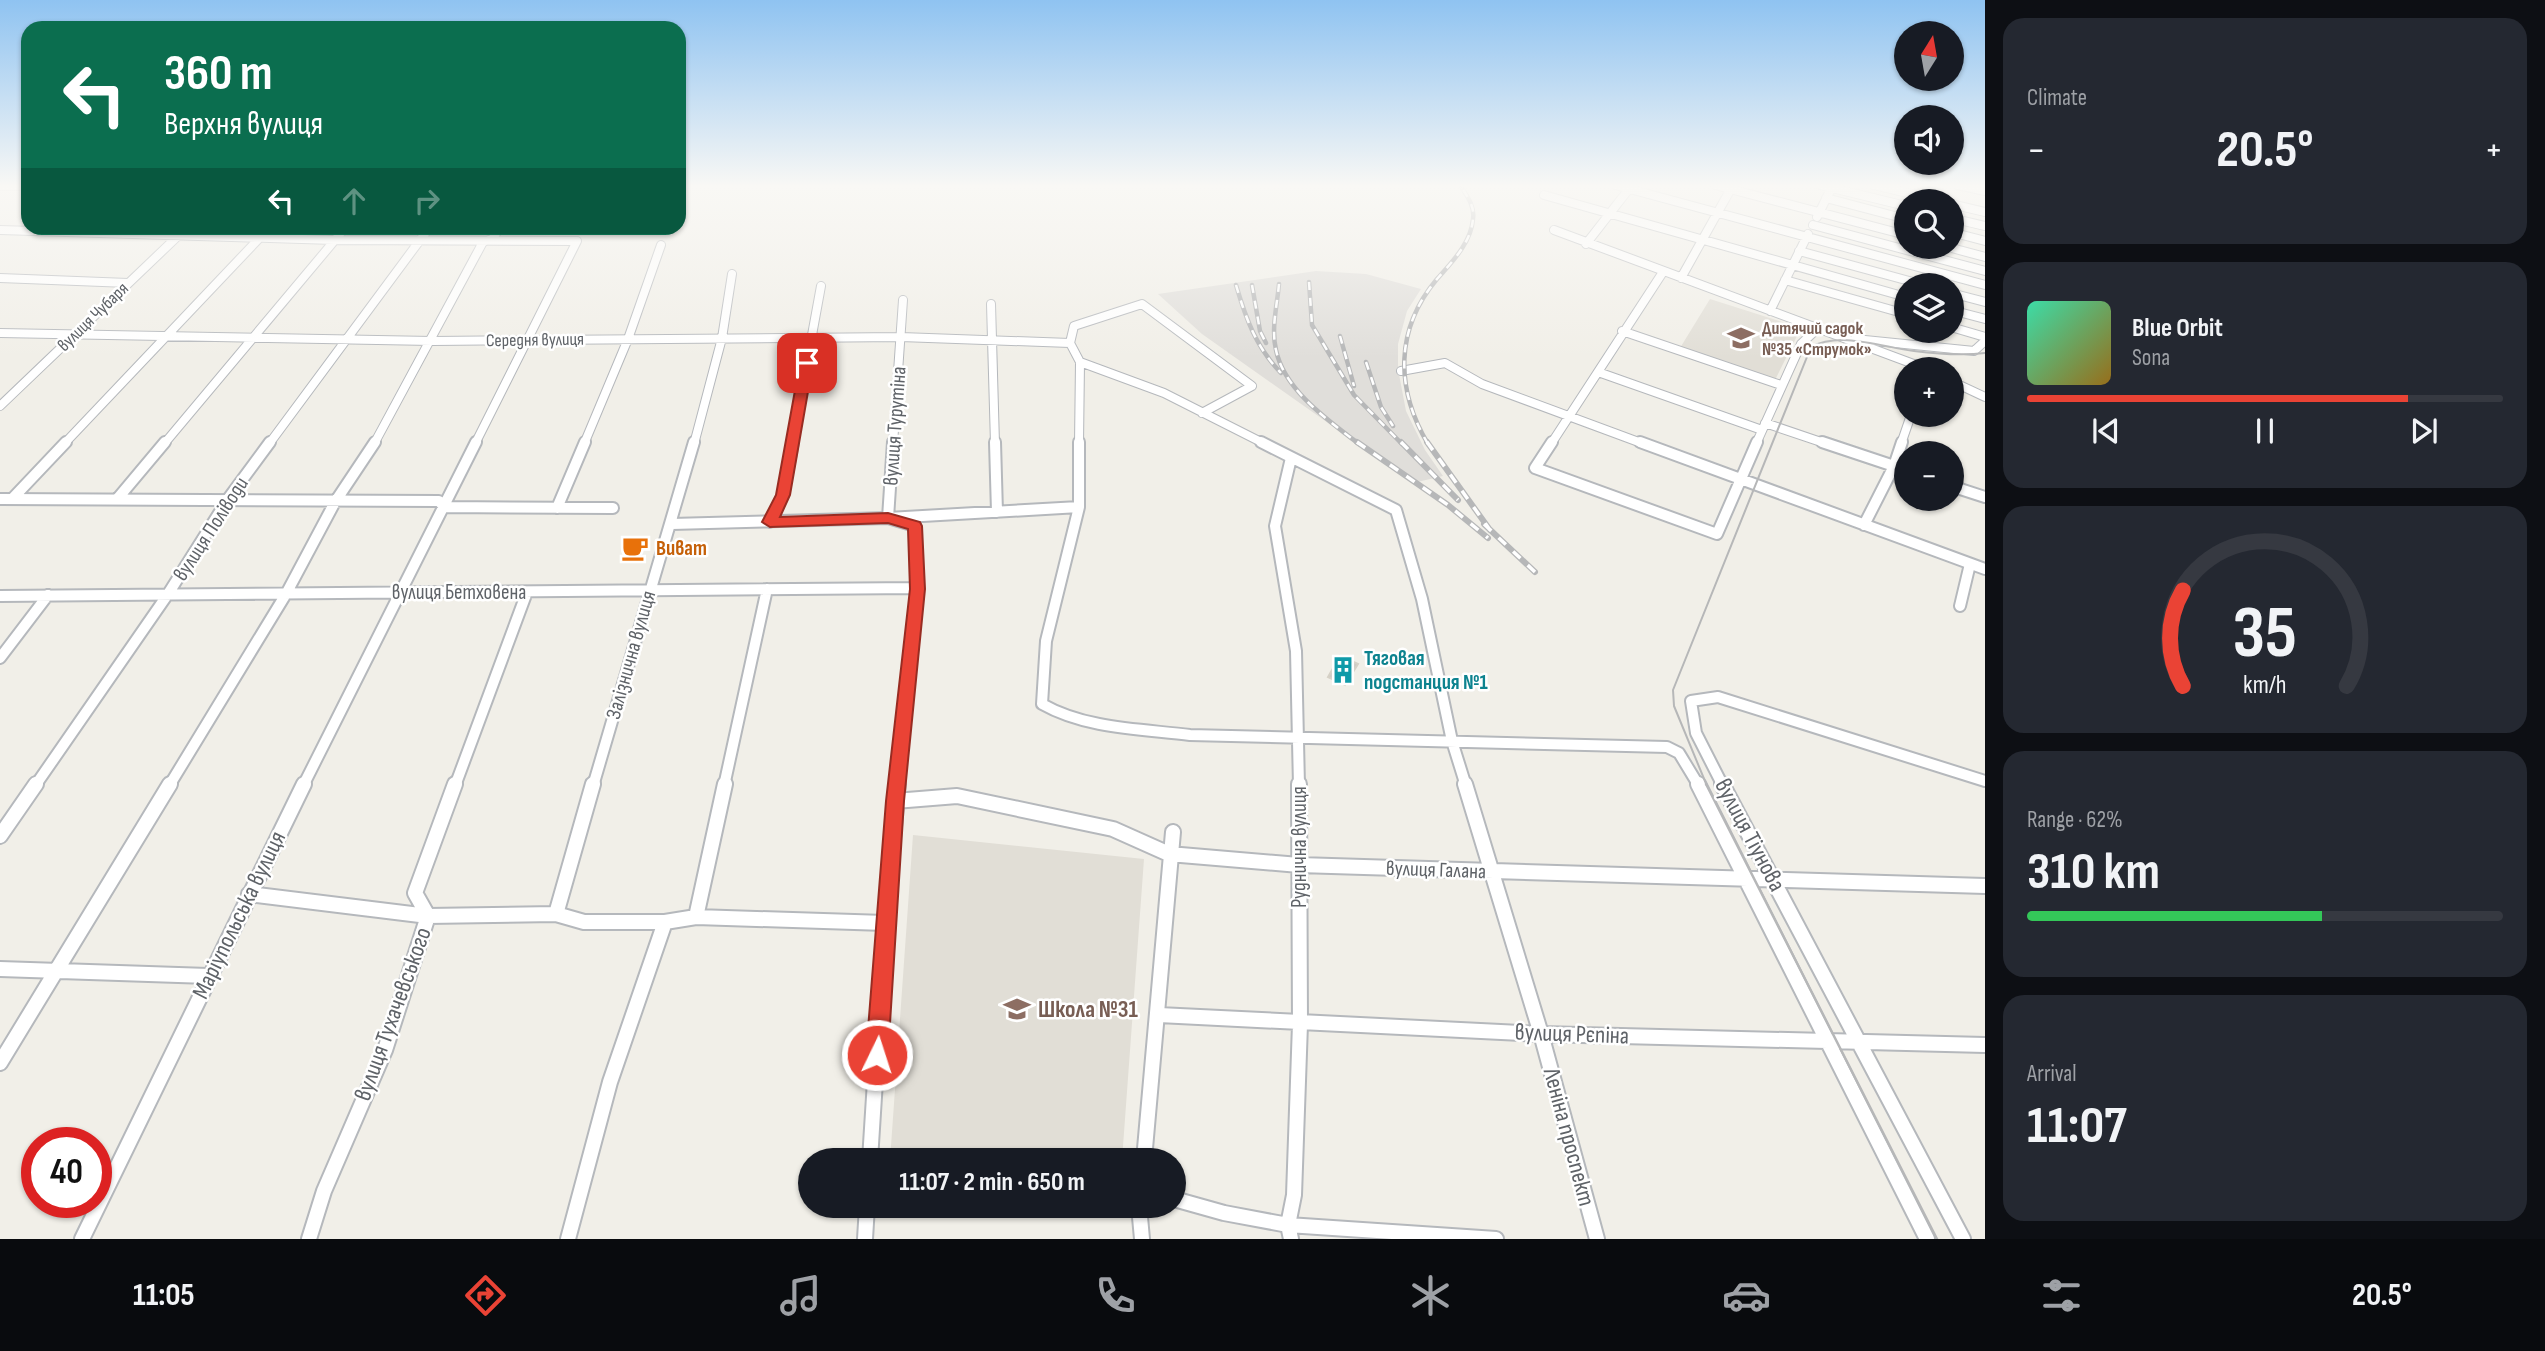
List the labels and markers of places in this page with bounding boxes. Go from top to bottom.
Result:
place label: Дитячий садок №35 «Струмок» [1762,318,1872,360]
school or university icon: Дитячий садок №35 «Струмок» [1726,323,1756,353]
pin [777,333,837,393]
cafe icon: Виват [620,533,650,563]
place label: Виват [656,536,707,561]
place label: Тяговая подстанция №1 [1364,646,1488,695]
building icon: Тяговая подстанция №1 [1328,655,1358,685]
school or university icon: Школа №31 [1002,994,1032,1024]
place label: Школа №31 [1038,995,1138,1024]

